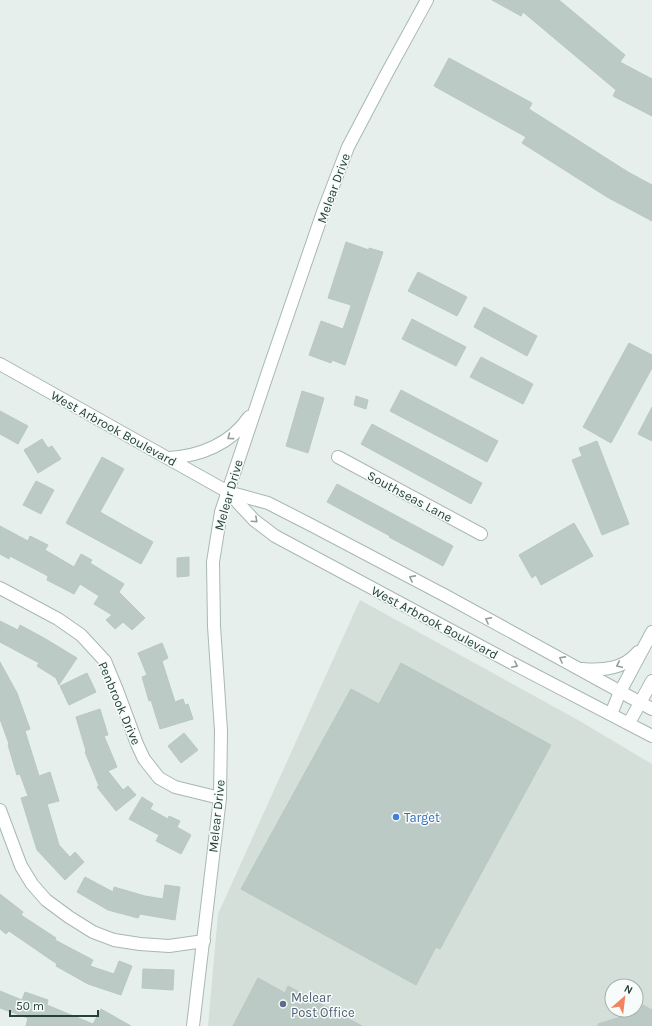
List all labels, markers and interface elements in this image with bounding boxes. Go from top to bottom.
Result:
street label: Melear Drive [314,151,353,225]
street label: West Arbrook Boulevard [48,388,179,469]
one-way arrow [227,432,234,439]
street label: Melear Drive [211,458,246,532]
street label: Southseas Lane [365,468,455,525]
one-way arrow [250,516,258,523]
one-way arrow [409,575,416,583]
street label: West Arbrook Boulevard [369,583,501,662]
one-way arrow [485,617,493,625]
one-way arrow [559,657,566,664]
street label: Penbrook Drive [95,659,144,747]
one-way arrow [511,660,518,667]
one-way arrow [616,660,624,668]
street label: Melear Drive [205,778,228,853]
place label: Target [404,810,440,825]
marker: Target [391,812,401,822]
north arrow [604,978,644,1018]
text: N [622,982,635,997]
place label: Melear Post Office [291,990,355,1020]
scale bar [10,992,98,1018]
text: 50 m [16,999,44,1013]
marker: Melear Post Office [278,999,288,1009]

